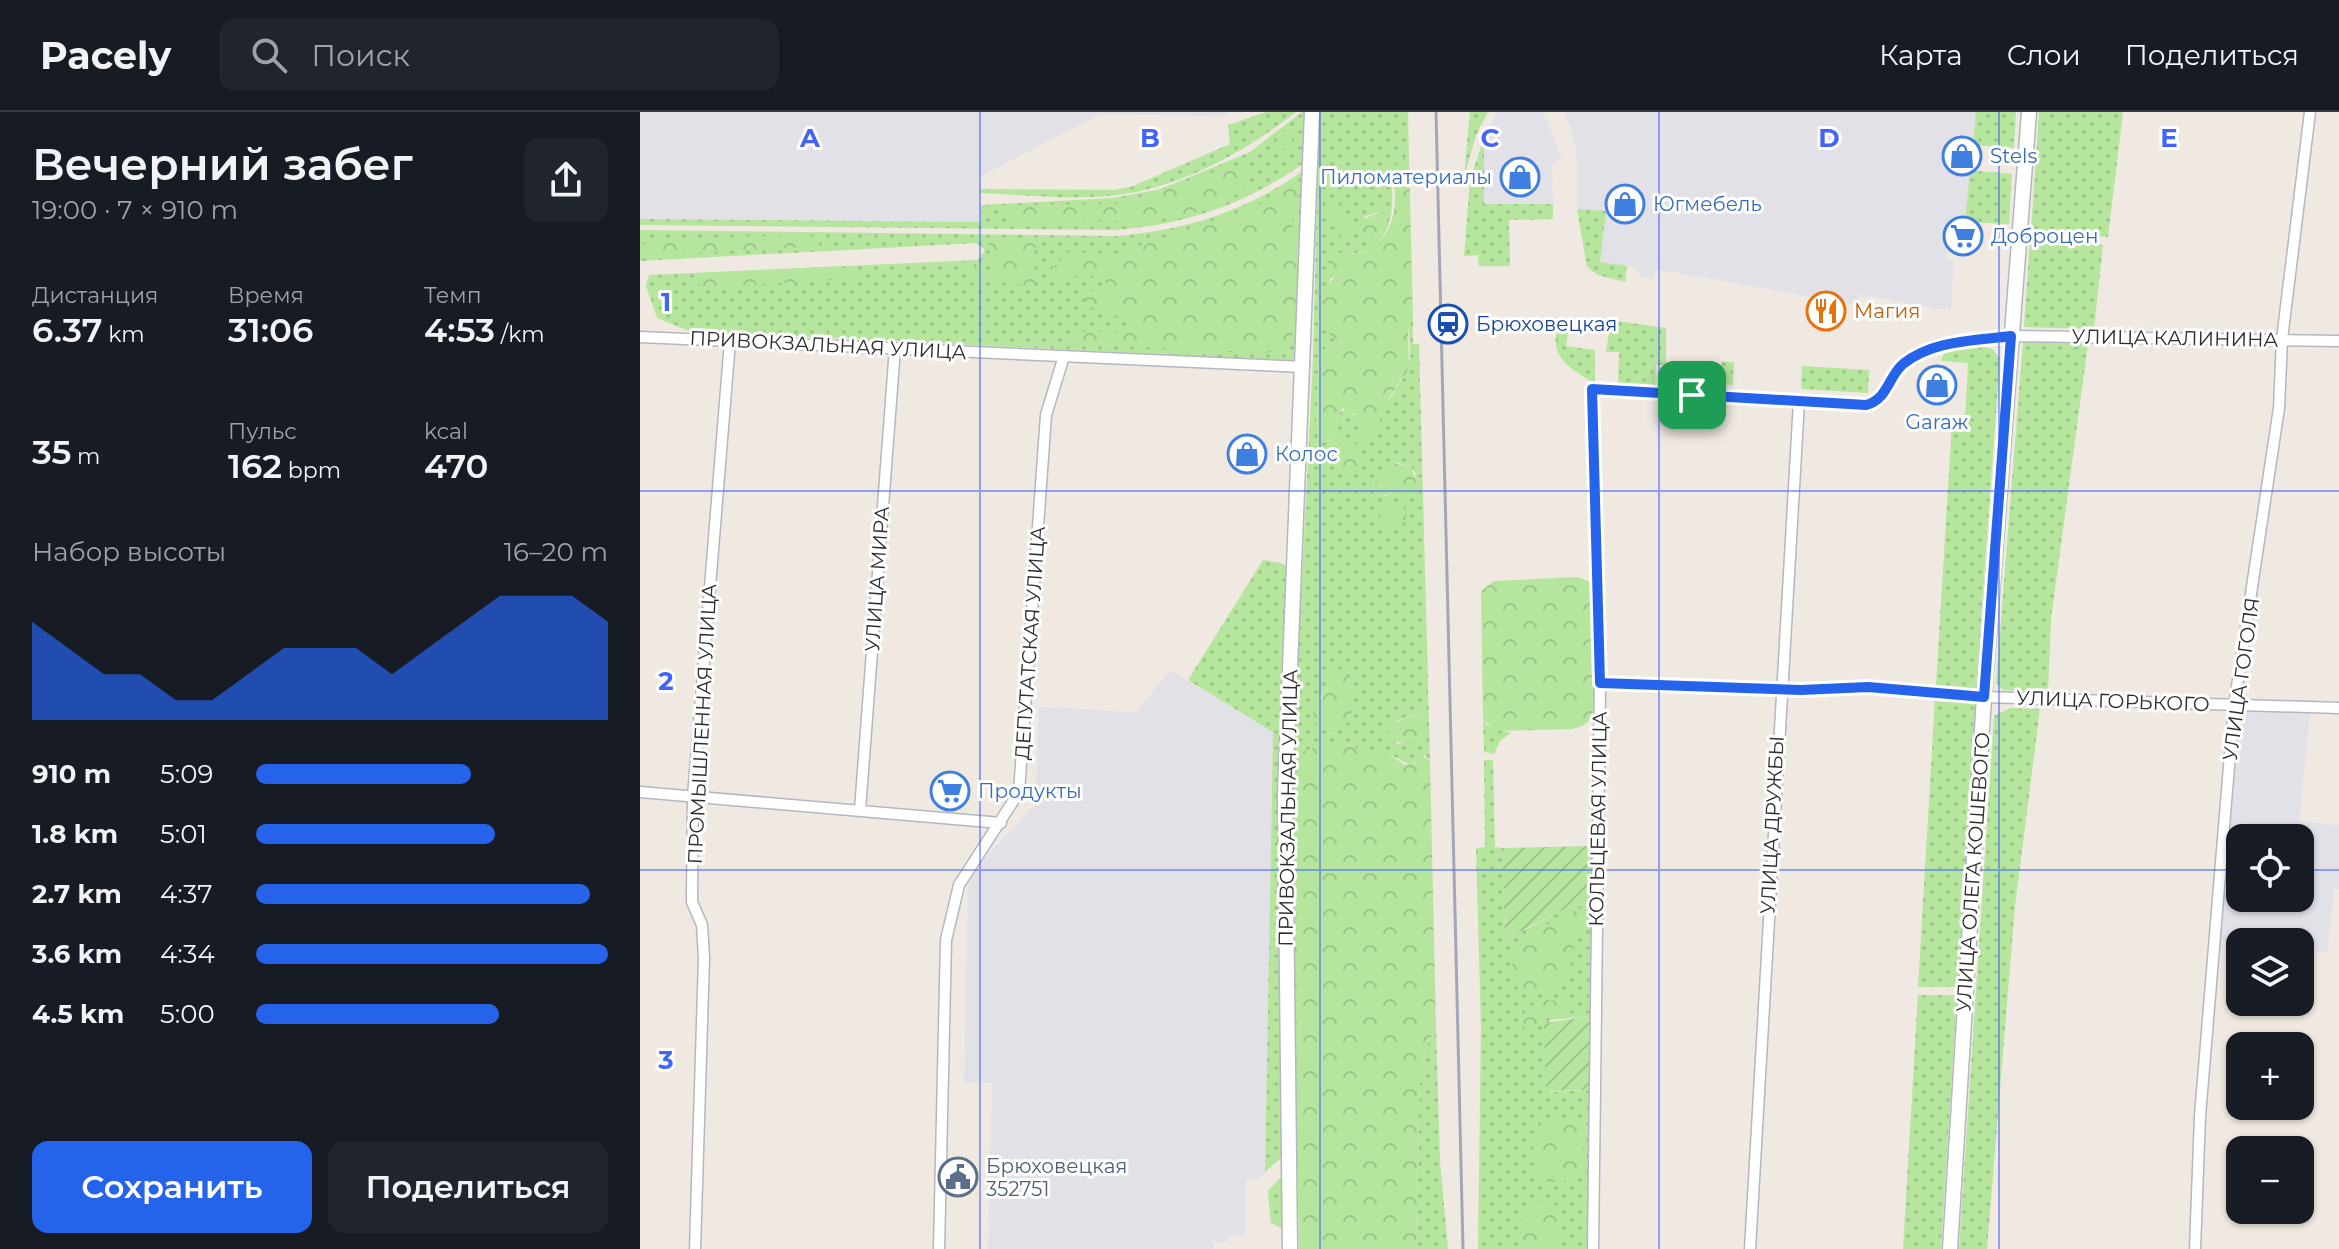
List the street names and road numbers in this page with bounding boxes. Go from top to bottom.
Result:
street label: УЛИЦА КАЛИНИНА [2071,324,2279,352]
street label: ПРИВОКЗАЛЬНАЯ УЛИЦА [689,326,967,364]
street label: УЛИЦА МИРА [860,505,894,653]
street label: ДЕПУТАТСКАЯ УЛИЦА [1010,525,1050,761]
street label: ПРОМЫШЛЕННАЯ УЛИЦА [683,583,721,865]
street label: УЛИЦА ГОГОЛЯ [2218,596,2264,762]
street label: ПРИВОКЗАЛЬНАЯ УЛИЦА [1274,669,1302,947]
street label: УЛИЦА ГОРЬКОГО [2016,686,2210,716]
street label: КОЛЬЦЕВАЯ УЛИЦА [1584,711,1612,927]
street label: УЛИЦА ОЛЕГА КОШЕВОГО [1951,731,1995,1013]
street label: УЛИЦА ДРУЖБЫ [1755,735,1789,915]

